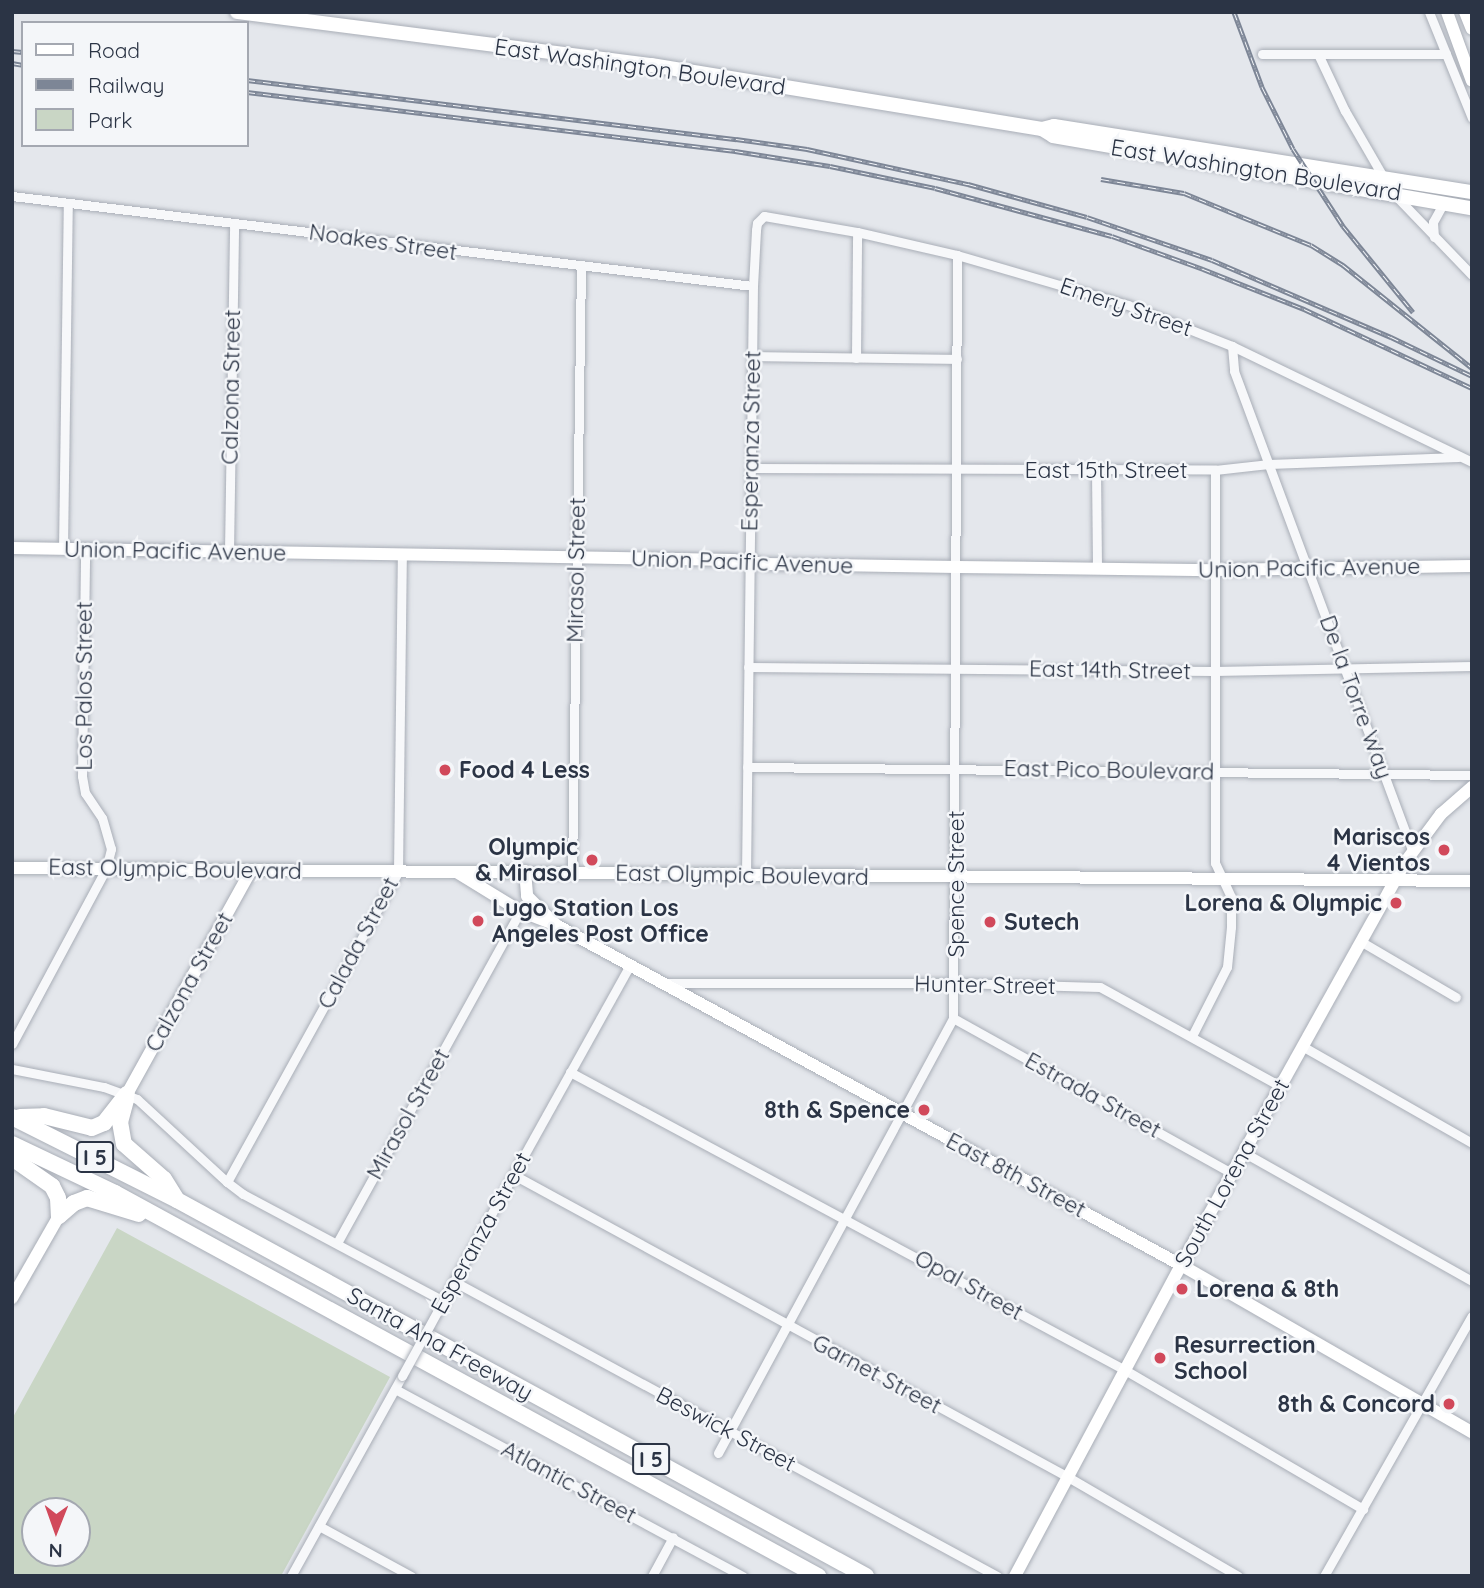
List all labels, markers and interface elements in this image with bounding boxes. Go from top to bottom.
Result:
legend [21,21,248,147]
street label: East Washington Boulevard [493,33,787,101]
text: Road [88,37,140,63]
text: Railway [88,72,164,98]
text: Park [88,107,132,133]
street label: East Washington Boulevard [1109,133,1403,207]
street label: Noakes Street [307,218,459,266]
street label: Emery Street [1056,271,1196,343]
street label: Calzona Street [216,309,246,465]
street label: Esperanza Street [736,350,766,532]
street label: East 15th Street [1025,456,1187,484]
street label: Mirasol Street [561,497,591,643]
street label: Union Pacific Avenue [64,535,286,567]
street label: Union Pacific Avenue [630,544,854,580]
street label: Union Pacific Avenue [1198,552,1420,584]
street label: Los Palos Street [70,601,98,771]
street label: De la Torre Way [1314,611,1398,783]
street label: East 14th Street [1029,655,1191,685]
street label: East Pico Boulevard [1003,754,1215,786]
place label: Food 4 Less [459,756,590,784]
marker: Food 4 Less [437,762,453,778]
street label: Spence Street [942,810,970,958]
place label: Mariscos 4 Vientos [1327,823,1430,877]
place label: Olympic & Mirasol [475,833,578,887]
marker: Mariscos 4 Vientos [1436,842,1452,858]
marker: Olympic & Mirasol [584,852,600,868]
street label: East Olympic Boulevard [48,853,302,885]
street label: East Olympic Boulevard [615,859,869,891]
street label: Calada Street [312,872,404,1014]
place label: Lorena & Olympic [1184,889,1382,917]
place label: Lugo Station Los Angeles Post Office [492,894,709,948]
marker: Lorena & Olympic [1388,895,1404,911]
street label: Calzona Street [139,907,239,1057]
place label: Sutech [1004,908,1080,936]
marker: Lugo Station Los Angeles Post Office [470,913,486,929]
marker: Sutech [982,914,998,930]
street label: Hunter Street [914,970,1056,1000]
street label: Mirasol Street [361,1044,455,1184]
street label: Estrada Street [1020,1046,1166,1144]
street label: South Lorena Street [1169,1074,1295,1272]
place label: 8th & Spence [764,1096,910,1124]
marker: 8th & Spence [916,1102,932,1118]
street label: East 8th Street [941,1127,1091,1223]
road number: I 5 [76,1140,114,1174]
street label: Esperanza Street [425,1147,537,1319]
street label: Opal Street [910,1244,1028,1326]
place label: Lorena & 8th [1196,1275,1339,1303]
street label: Santa Ana Freeway [342,1281,538,1407]
marker: Lorena & 8th [1174,1281,1190,1297]
street label: Garnet Street [808,1328,946,1420]
place label: Resurrection School [1174,1331,1316,1385]
marker: Resurrection School [1152,1350,1168,1366]
street label: Beswick Street [651,1381,801,1477]
place label: 8th & Concord [1278,1390,1435,1418]
marker: 8th & Concord [1441,1396,1457,1412]
street label: Atlantic Street [497,1435,641,1529]
road number: I 5 [632,1442,670,1476]
north arrow [21,1497,91,1567]
text: N [48,1539,63,1563]

